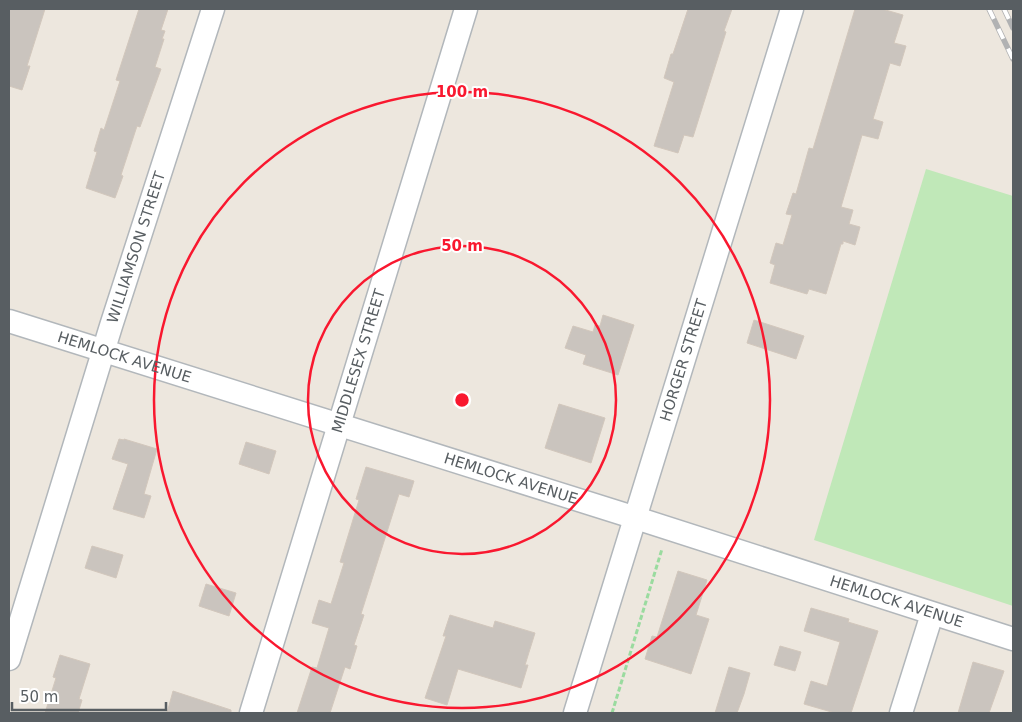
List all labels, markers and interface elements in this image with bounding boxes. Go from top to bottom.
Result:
text: 100 m [436,83,488,101]
street label: WILLIAMSON STREET [104,168,169,325]
text: 50 m [441,237,483,255]
street label: MIDDLESEX STREET [328,286,389,435]
street label: HORGER STREET [656,296,711,424]
street label: HEMLOCK AVENUE [55,328,194,387]
centre of rings [453,391,471,409]
street label: HEMLOCK AVENUE [442,449,580,508]
street label: HEMLOCK AVENUE [828,572,966,632]
scale bar [12,680,166,712]
text: 50 m [20,688,58,706]

